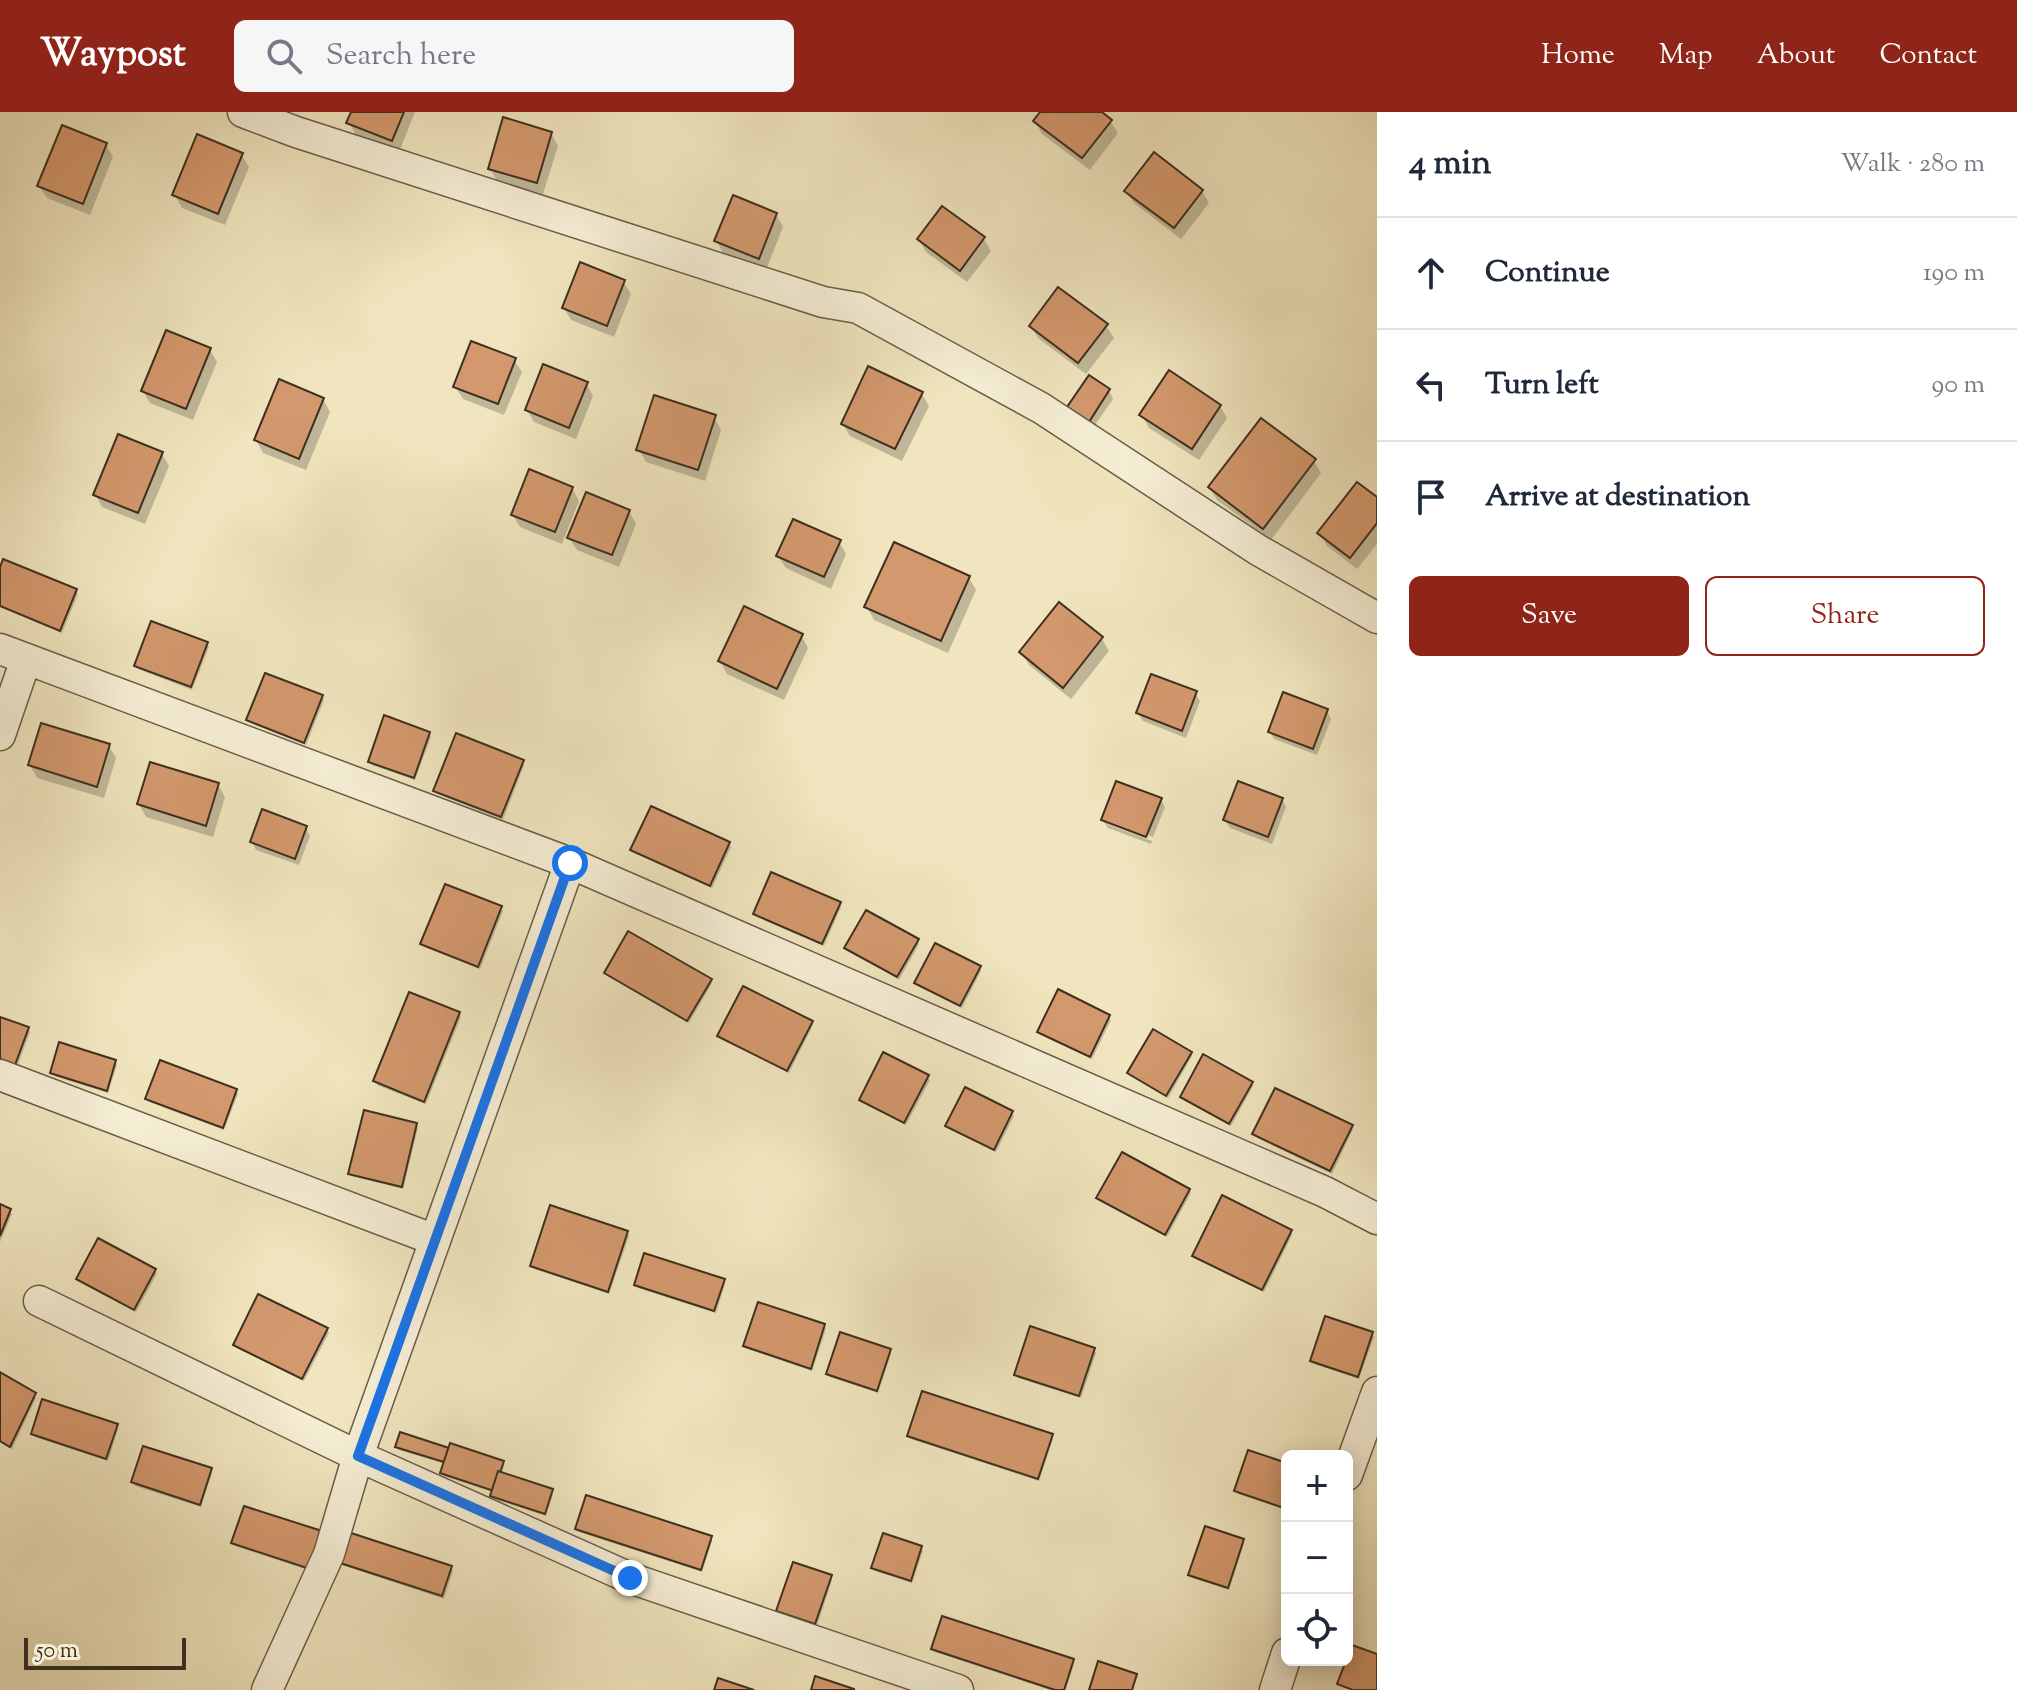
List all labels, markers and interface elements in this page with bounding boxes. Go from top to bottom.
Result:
search box [234,20,794,92]
text: Waypost [40,29,186,83]
icon: search [262,34,306,78]
text: Search here [326,35,476,78]
text: Home [1541,36,1615,76]
text: Map [1659,36,1713,76]
text: About [1757,36,1835,76]
text: Contact [1879,36,1977,76]
text: 4 min [1409,140,1491,189]
text: Walk · 280 m [1840,146,1985,183]
icon: ahead [1409,251,1453,295]
text: Continue [1485,252,1610,295]
text: 190 m [1923,255,1985,292]
icon: left [1409,363,1453,407]
text: Turn left [1485,364,1599,407]
text: 90 m [1932,367,1985,404]
icon: arrive [1409,475,1453,519]
text: Arrive at destination [1485,476,1750,519]
button: Save [1409,576,1689,656]
button: Share [1705,576,1985,656]
route start [552,845,588,881]
map controls [1281,1450,1353,1666]
button: + [1281,1450,1353,1522]
button: − [1281,1522,1353,1594]
route end [612,1560,648,1596]
button: locate [1281,1594,1353,1666]
scale bar [24,1634,186,1670]
text: 50 m [36,1636,78,1668]

